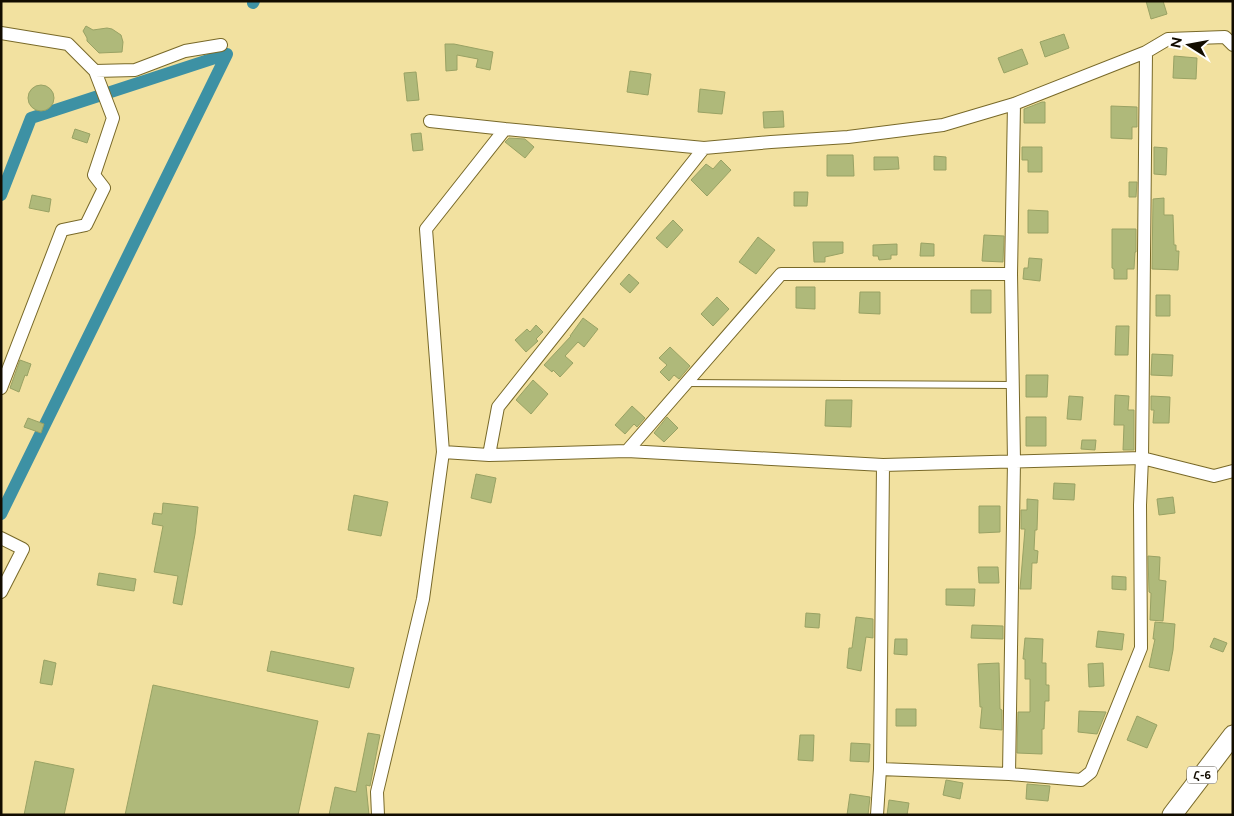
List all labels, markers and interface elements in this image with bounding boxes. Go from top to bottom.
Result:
north arrow [1164,20,1214,70]
text: N [1167,36,1186,50]
road number: Հ-6 [1187,766,1217,784]

